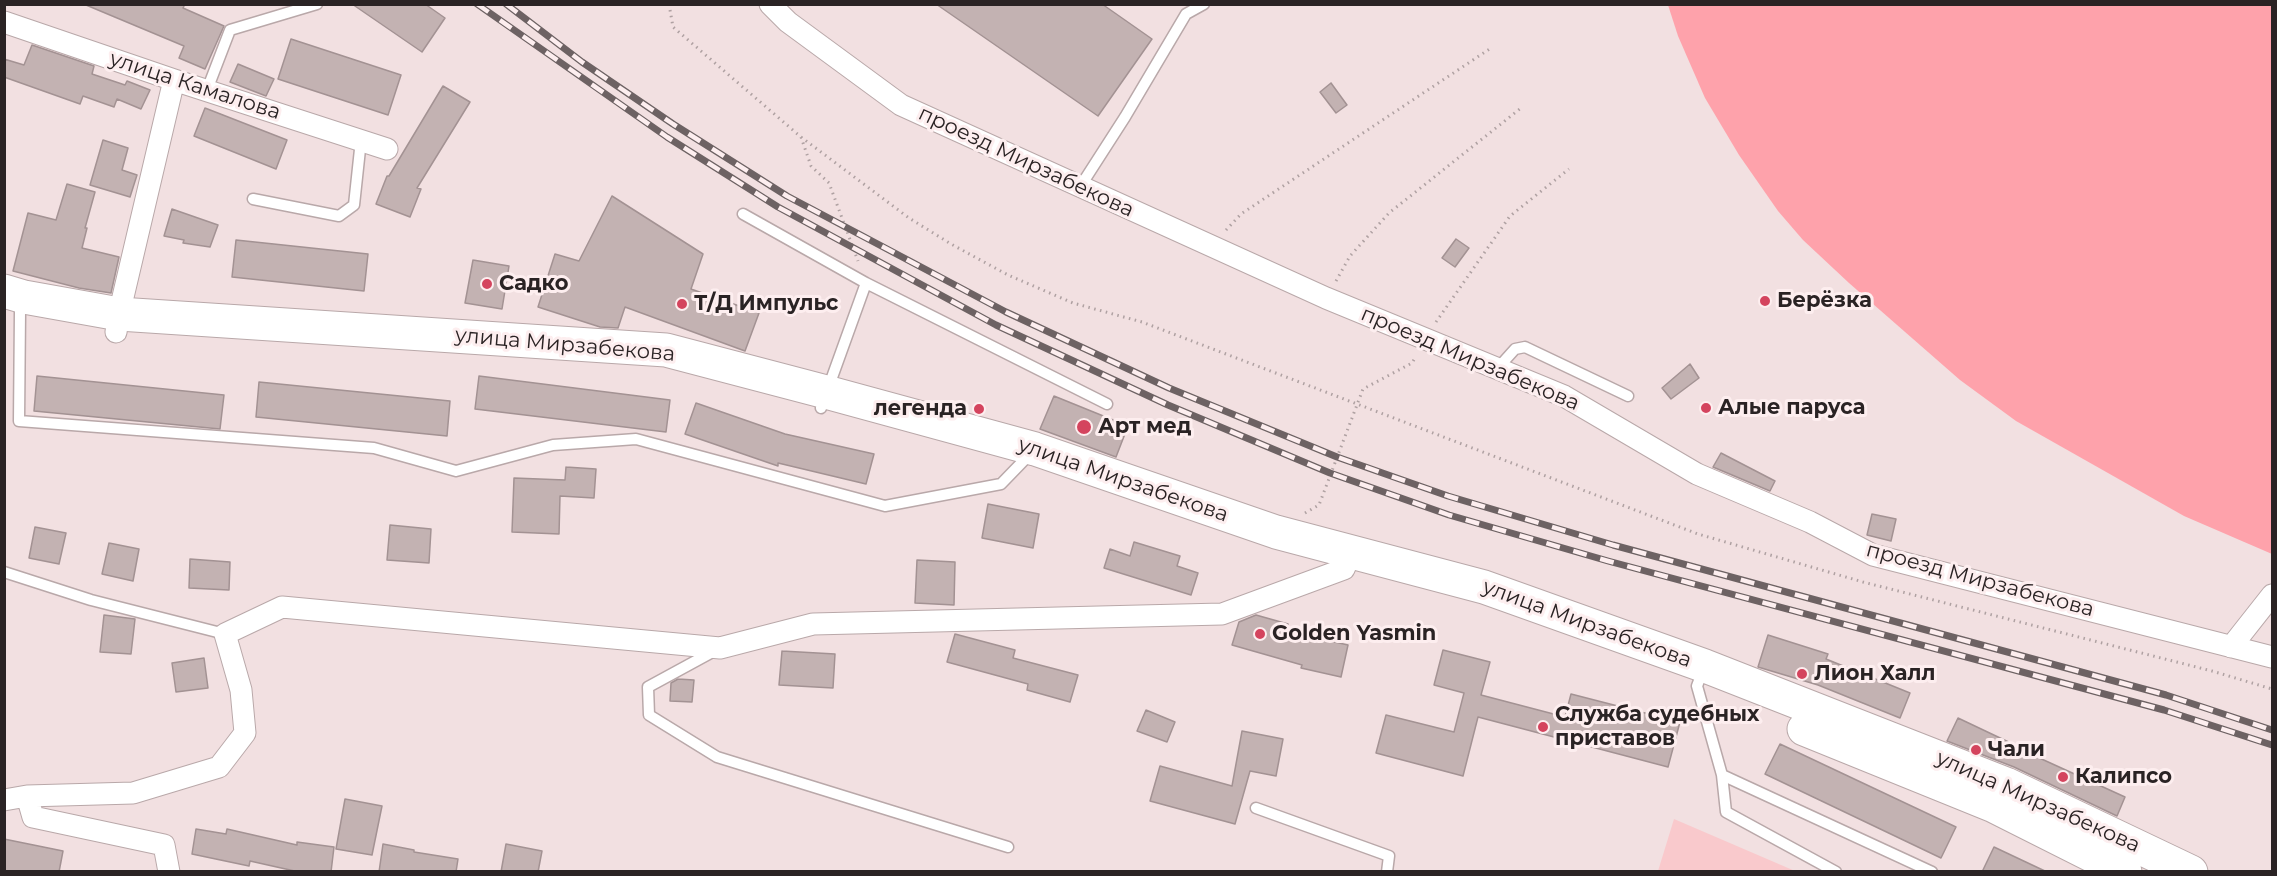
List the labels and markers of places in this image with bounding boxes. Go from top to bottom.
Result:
place label: Садко [499,271,568,297]
marker: Садко [480,277,494,291]
place label: Берёзка [1777,288,1872,314]
place label: Т/Д Импульс [694,291,839,317]
marker: Берёзка [1758,294,1772,308]
marker: Т/Д Импульс [675,297,689,311]
place label: Алые паруса [1718,395,1865,421]
place label: легенда [874,396,967,422]
marker: Алые паруса [1699,401,1713,415]
marker: легенда [972,402,986,416]
place label: Арт мед [1098,414,1191,440]
marker: Арт мед [1075,418,1093,436]
place label: Golden Yasmin [1272,621,1436,647]
marker: Golden Yasmin [1253,627,1267,641]
place label: Лион Халл [1814,661,1935,687]
marker: Лион Халл [1795,667,1809,681]
place label: Служба судебных приставов [1555,702,1760,752]
marker: Служба судебных приставов [1536,720,1550,734]
place label: Чали [1988,737,2045,763]
marker: Чали [1969,743,1983,757]
place label: Калипсо [2075,764,2172,790]
marker: Калипсо [2056,770,2070,784]

